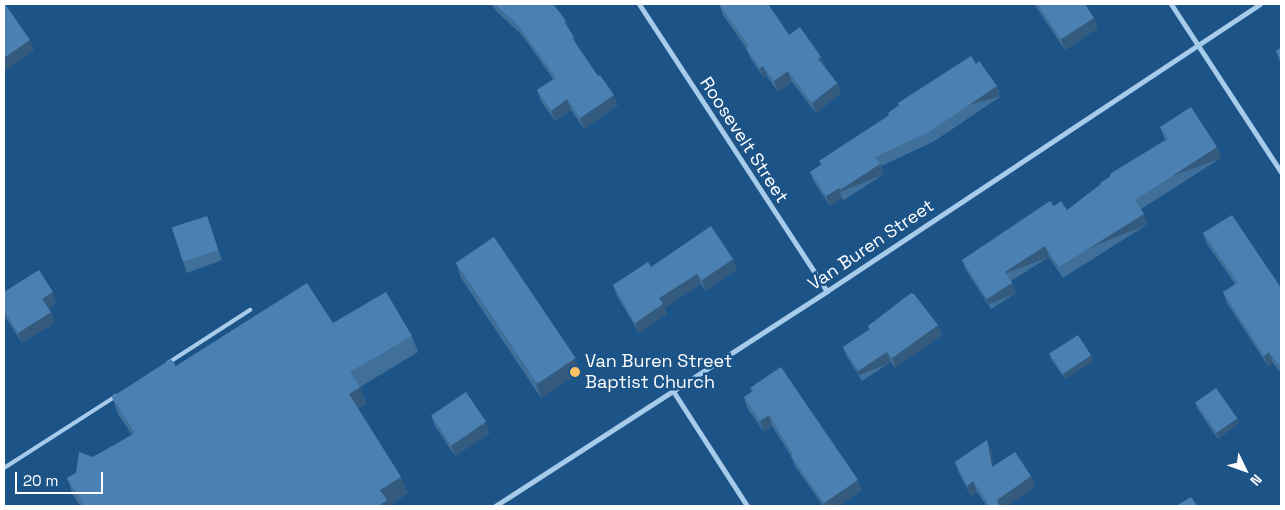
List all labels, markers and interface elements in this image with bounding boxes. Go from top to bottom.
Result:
street label: Roosevelt Street [695,73,793,207]
street label: Van Buren Street [804,195,938,295]
place label: Van Buren Street Baptist Church [585,351,732,394]
marker: Van Buren Street Baptist Church [569,366,581,378]
north arrow [1220,445,1270,495]
scale bar [18,462,105,494]
text: 20 m [23,471,58,490]
text: N [1246,471,1266,490]

